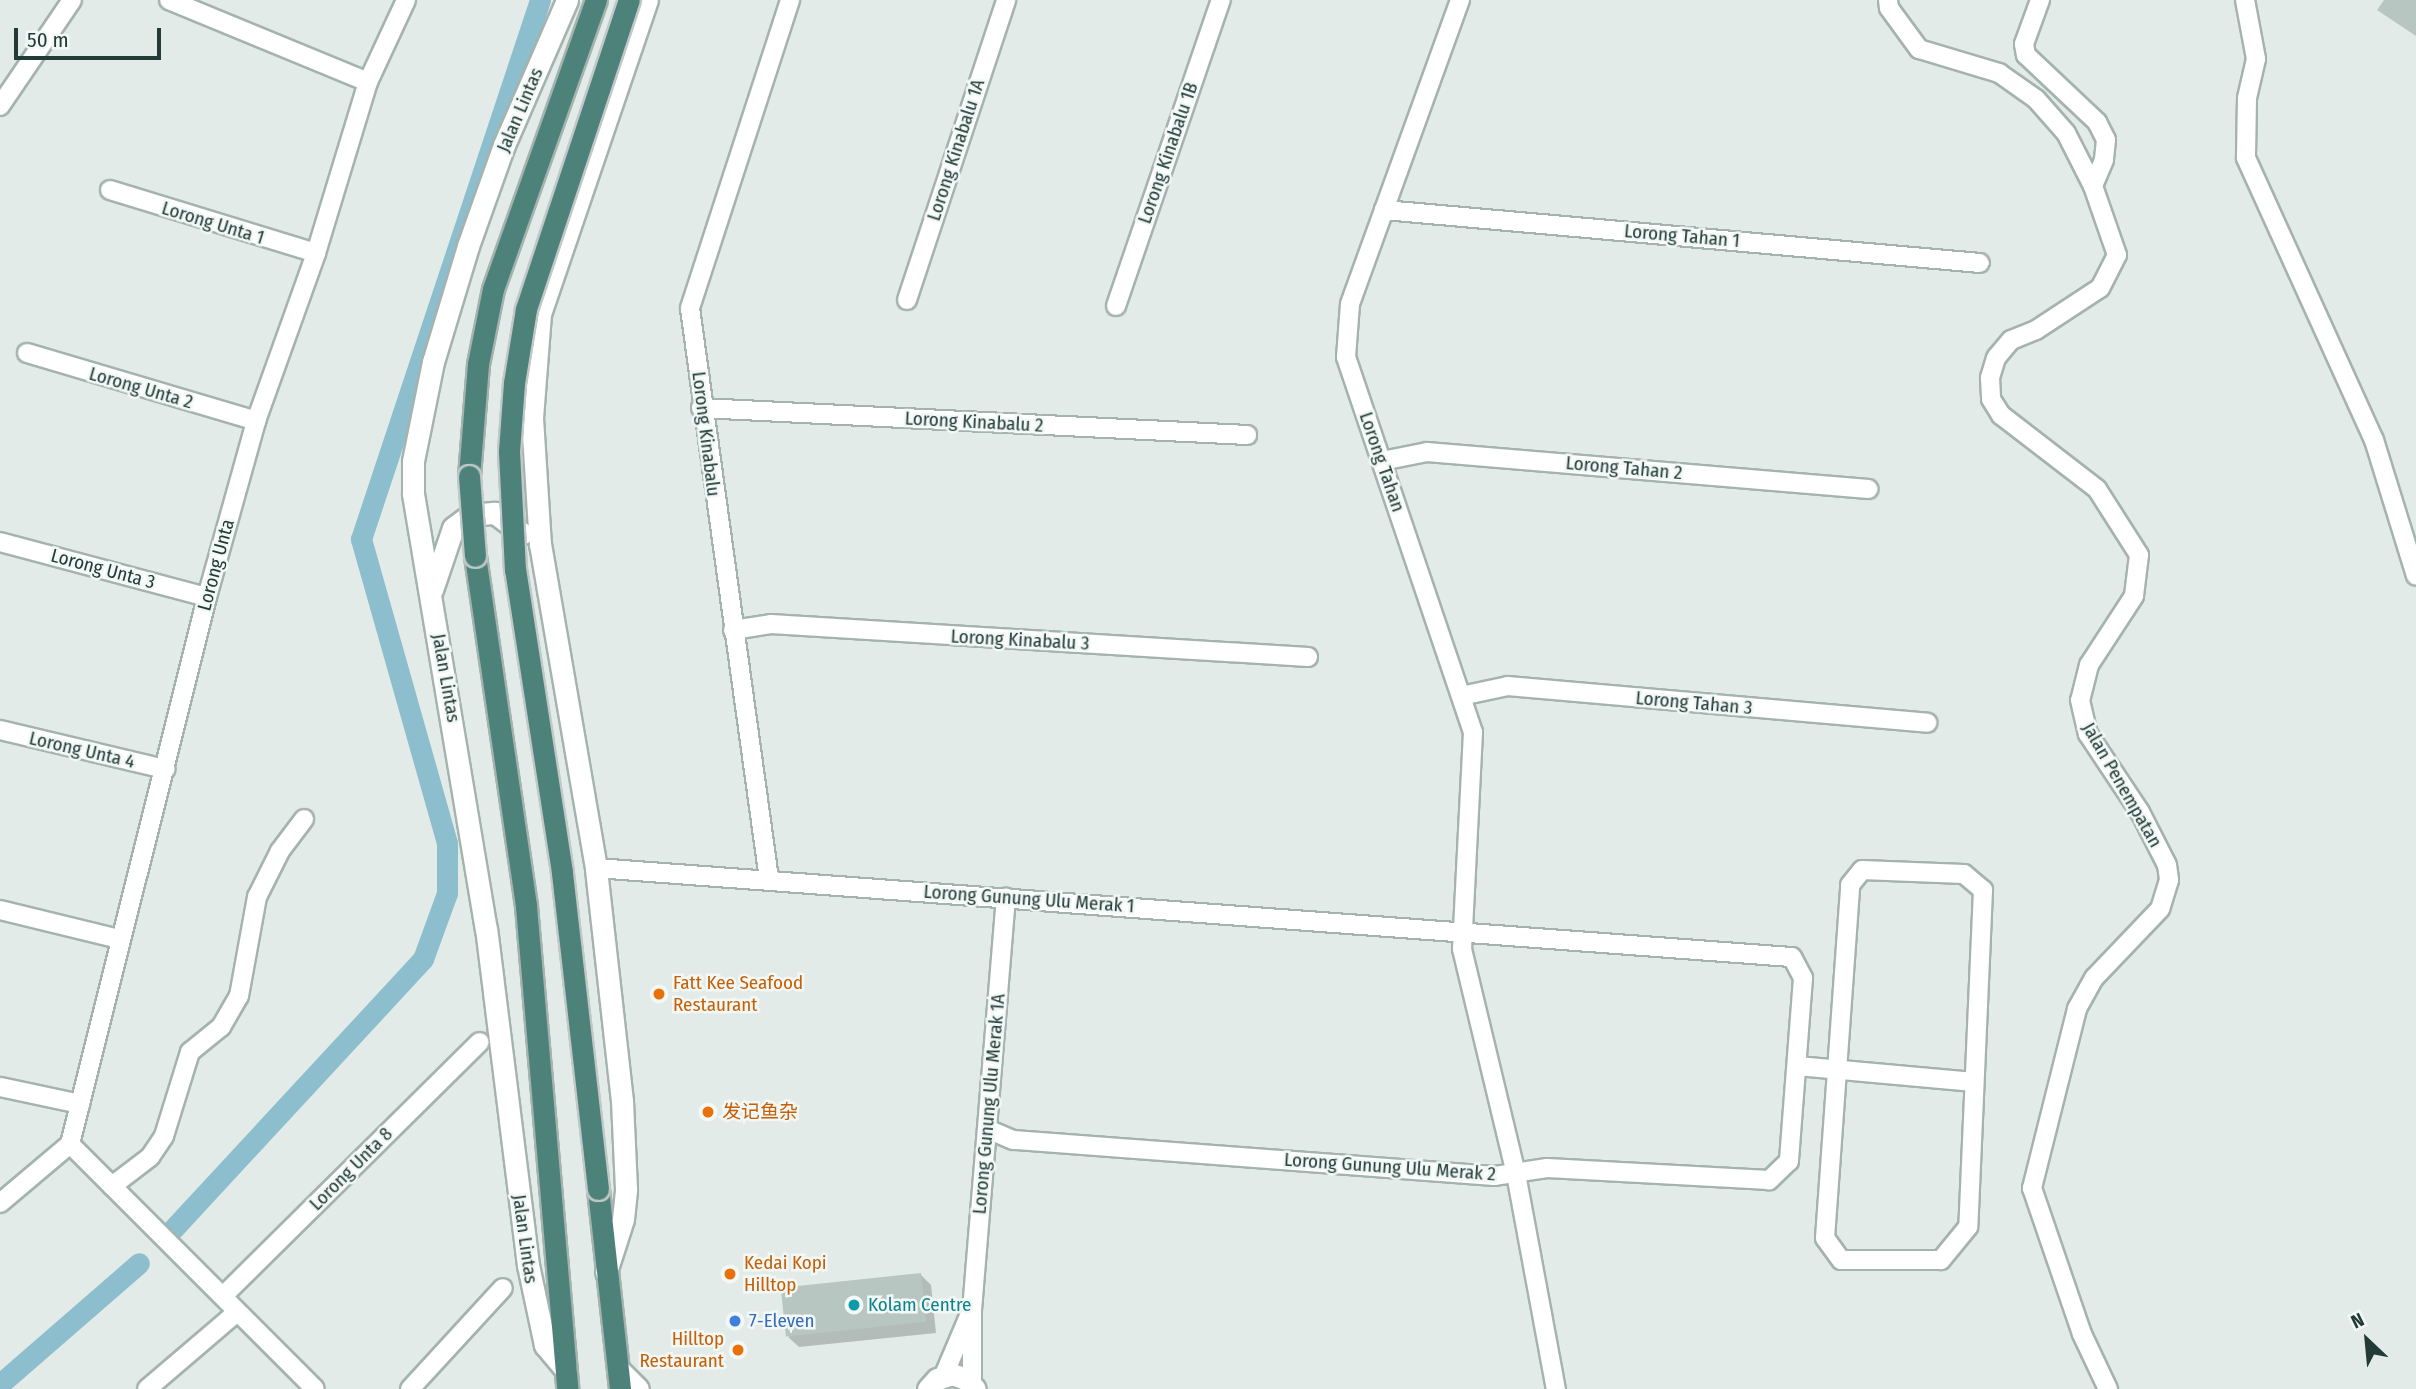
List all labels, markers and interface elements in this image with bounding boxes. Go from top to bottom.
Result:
scale bar [18,14,164,58]
text: 50 m [27,27,69,53]
street label: Jalan Lintas [492,64,548,156]
street label: Lorong Kinabalu 1A [922,76,990,224]
street label: Lorong Kinabalu 1B [1133,79,1203,227]
street label: Lorong Unta 1 [159,197,267,249]
street label: Lorong Tahan 1 [1623,220,1741,252]
street label: Lorong Unta 2 [86,362,196,414]
street label: Lorong Kinabalu [687,370,725,498]
street label: Lorong Kinabalu 2 [904,407,1044,437]
street label: Lorong Tahan [1354,409,1410,515]
street label: Lorong Tahan 2 [1565,452,1683,484]
street label: Lorong Unta [193,517,239,613]
street label: Lorong Unta 3 [48,544,158,594]
street label: Lorong Kinabalu 3 [950,625,1090,655]
street label: Jalan Lintas [427,632,465,724]
street label: Lorong Tahan 3 [1635,687,1753,719]
street label: Jalan Penempatan [2077,718,2167,852]
street label: Lorong Unta 4 [27,727,137,773]
street label: Lorong Gunung Ulu Merak 1 [923,880,1135,918]
place label: Fatt Kee Seafood Restaurant [673,972,803,1016]
marker: Fatt Kee Seafood Restaurant [651,986,667,1002]
street label: Lorong Gunung Ulu Merak 1A [968,993,1010,1215]
place label: 发记鱼杂 [722,1101,798,1123]
marker: 发记鱼杂 [700,1104,716,1120]
street label: Lorong Unta 8 [305,1123,397,1215]
street label: Lorong Gunung Ulu Merak 2 [1283,1148,1497,1186]
street label: Jalan Lintas [507,1193,543,1285]
place label: Kedai Kopi Hilltop [744,1252,827,1296]
marker: Kedai Kopi Hilltop [722,1266,738,1282]
place label: Kolam Centre [868,1294,971,1316]
marker: Kolam Centre [846,1297,862,1313]
north arrow [2332,1305,2402,1375]
text: N [2347,1308,2368,1334]
place label: 7-Eleven [749,1310,814,1332]
marker: 7-Eleven [727,1313,743,1329]
place label: Hilltop Restaurant [640,1328,724,1372]
marker: Hilltop Restaurant [730,1342,746,1358]

